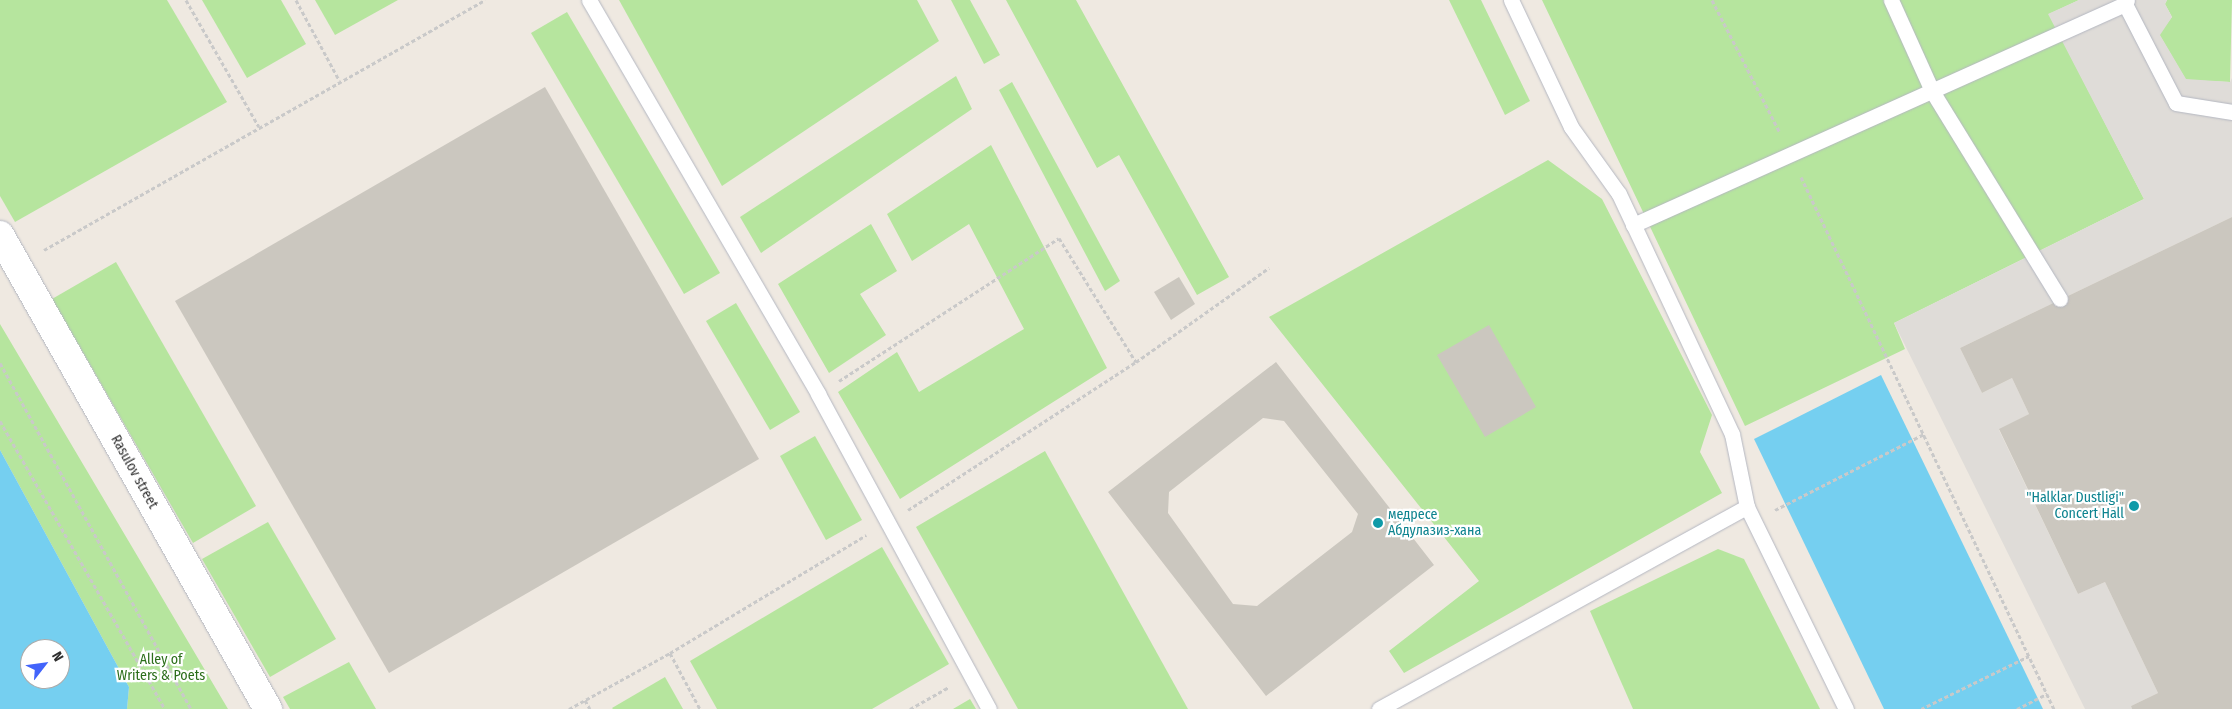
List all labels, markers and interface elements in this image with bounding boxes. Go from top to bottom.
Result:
street label: Rasulov street [107,432,161,512]
place label: "Halklar Dustligi" Concert Hall [2026,490,2124,522]
marker: "Halklar Dustligi" Concert Hall [2128,500,2140,512]
place label: медресе Абдулазиз-хана [1388,507,1481,540]
marker: медресе Абдулазиз-хана [1372,517,1384,529]
north arrow [20,639,70,689]
text: N [48,649,67,665]
park label: Alley of Writers & Poets [117,652,205,684]

